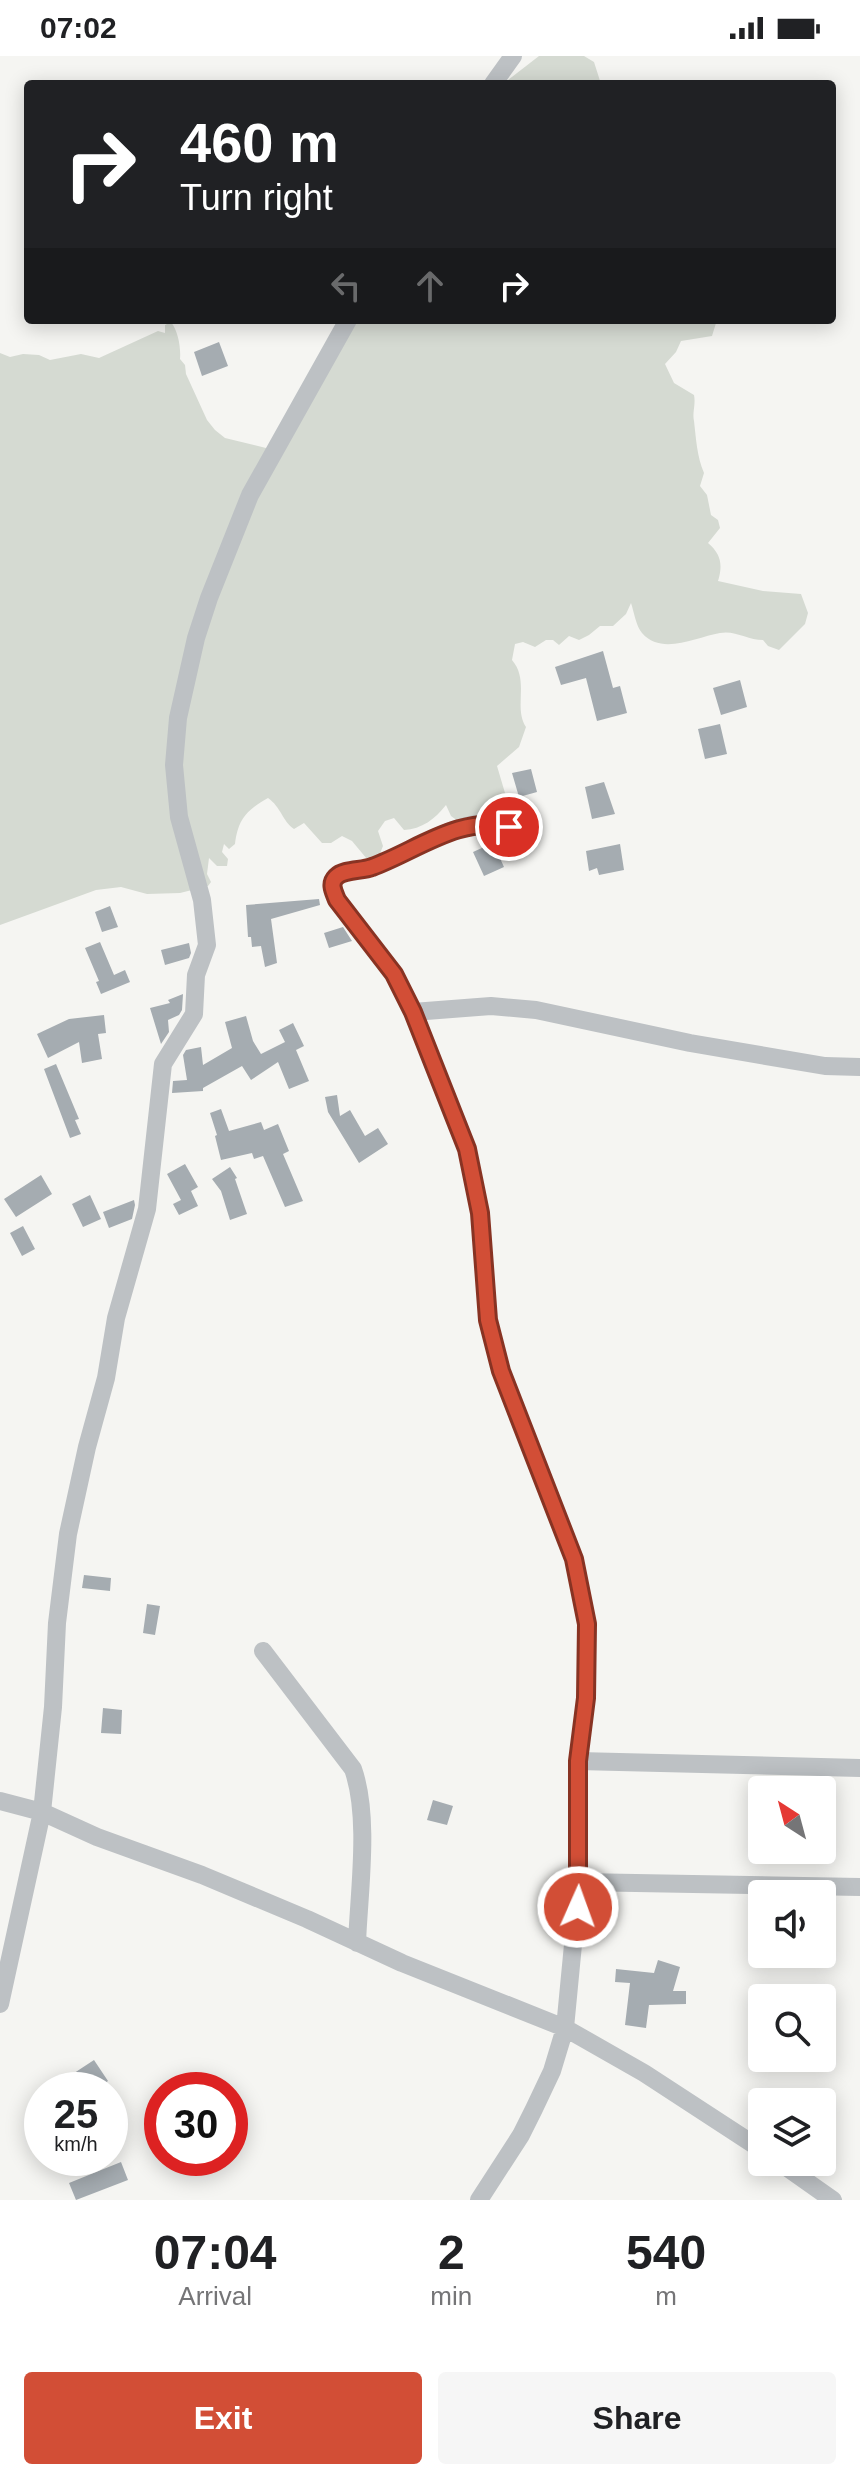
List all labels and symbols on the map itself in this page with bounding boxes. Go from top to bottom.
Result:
pin [475,793,543,861]
north arrow [748,1776,836,1864]
position arrow [536,1865,620,1949]
speed limit sign: 30 [144,2072,248,2176]

